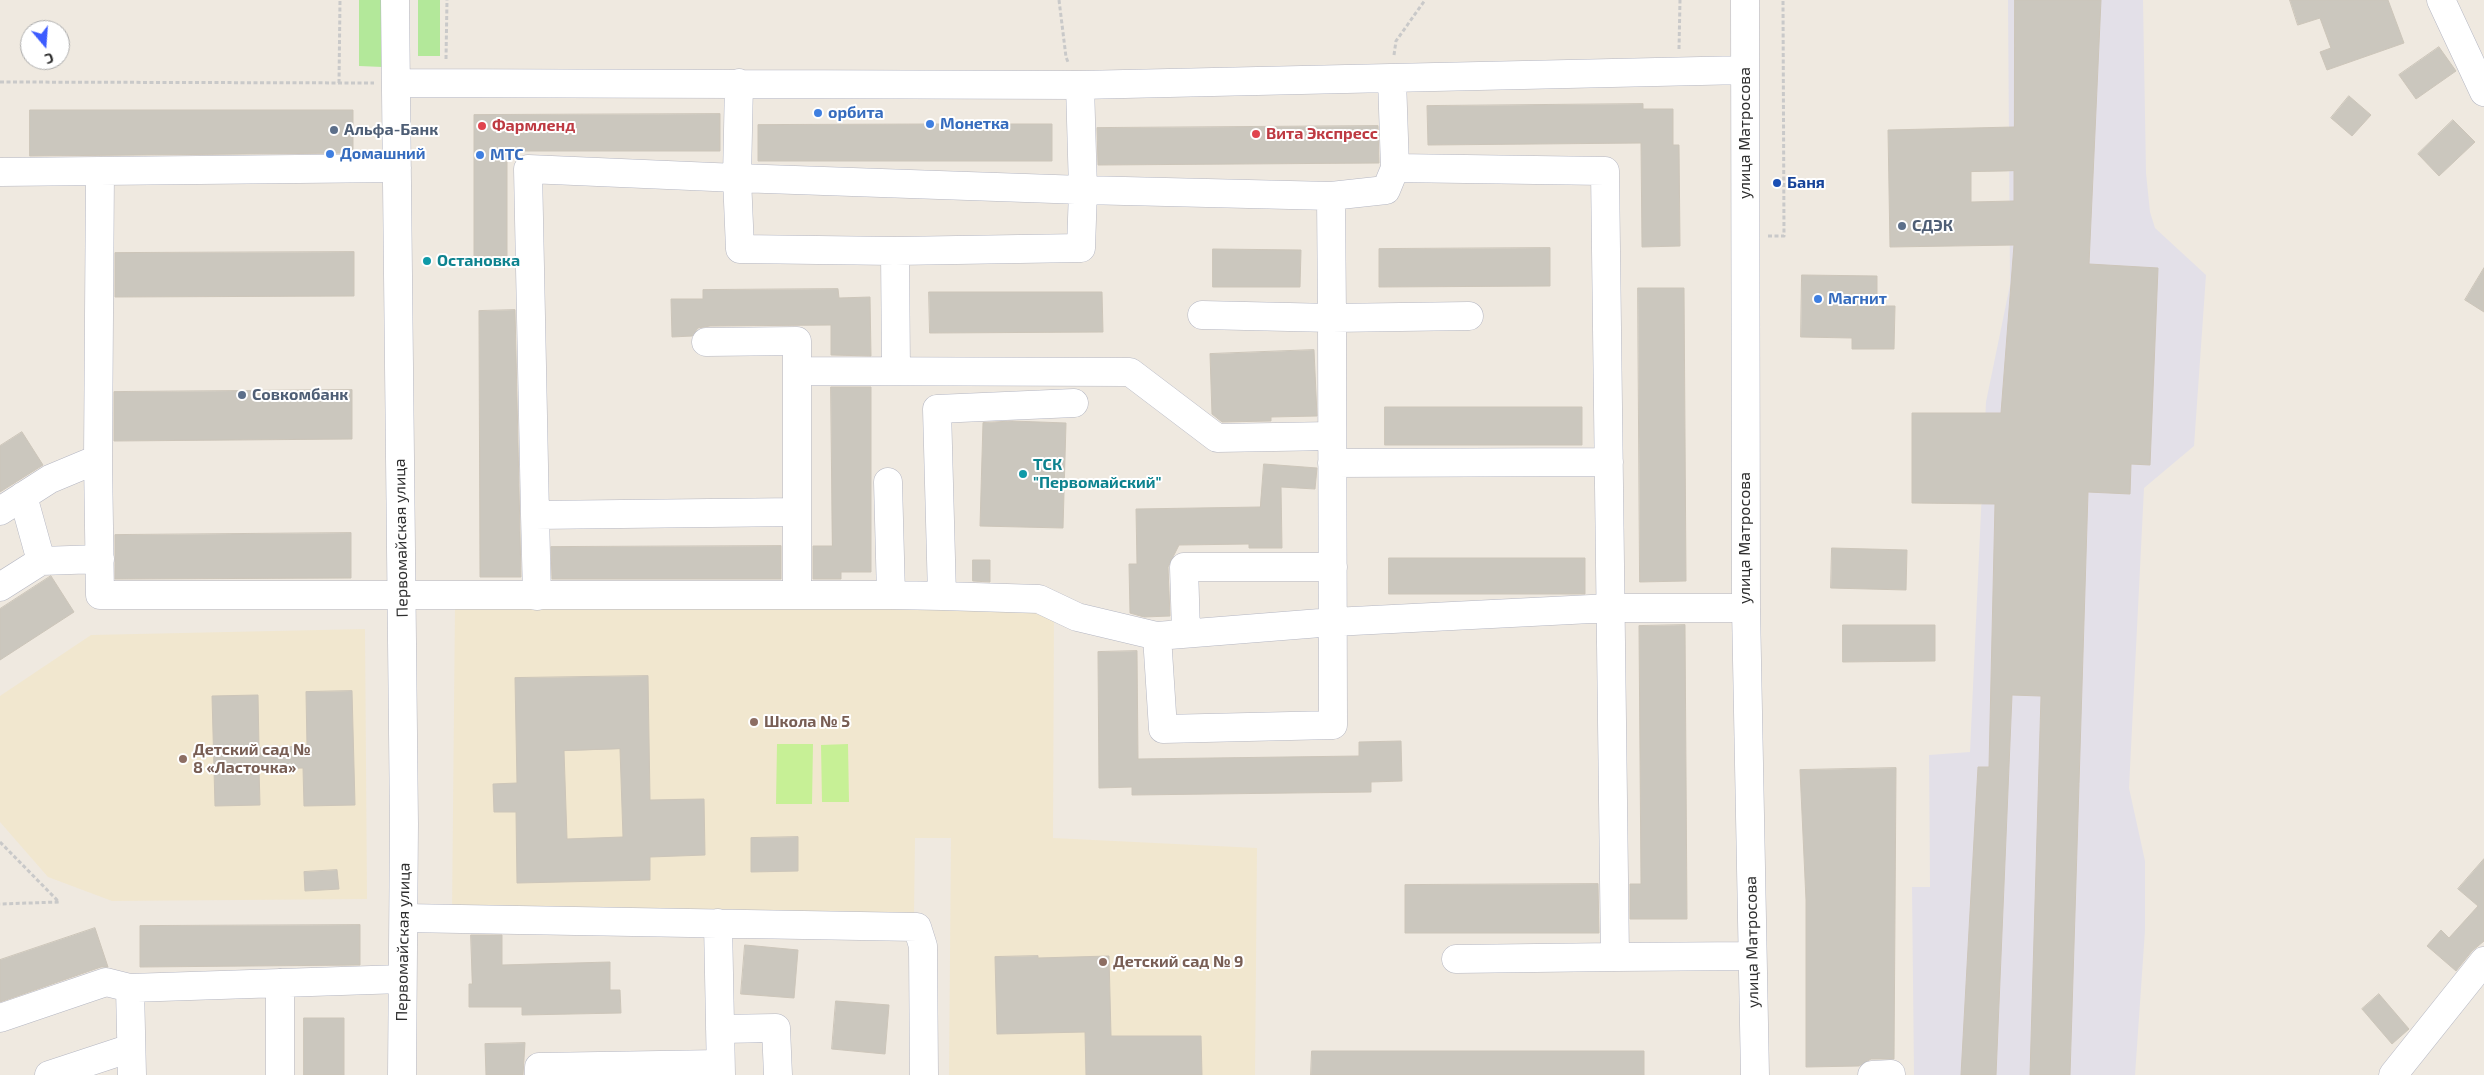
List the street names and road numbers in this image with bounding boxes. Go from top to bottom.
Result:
street label: улица Матросова [1735,67,1755,199]
street label: Первомайская улица [390,458,412,618]
street label: улица Матросова [1735,472,1755,604]
street label: Первомайская улица [392,862,414,1022]
street label: улица Матросова [1741,876,1763,1008]

